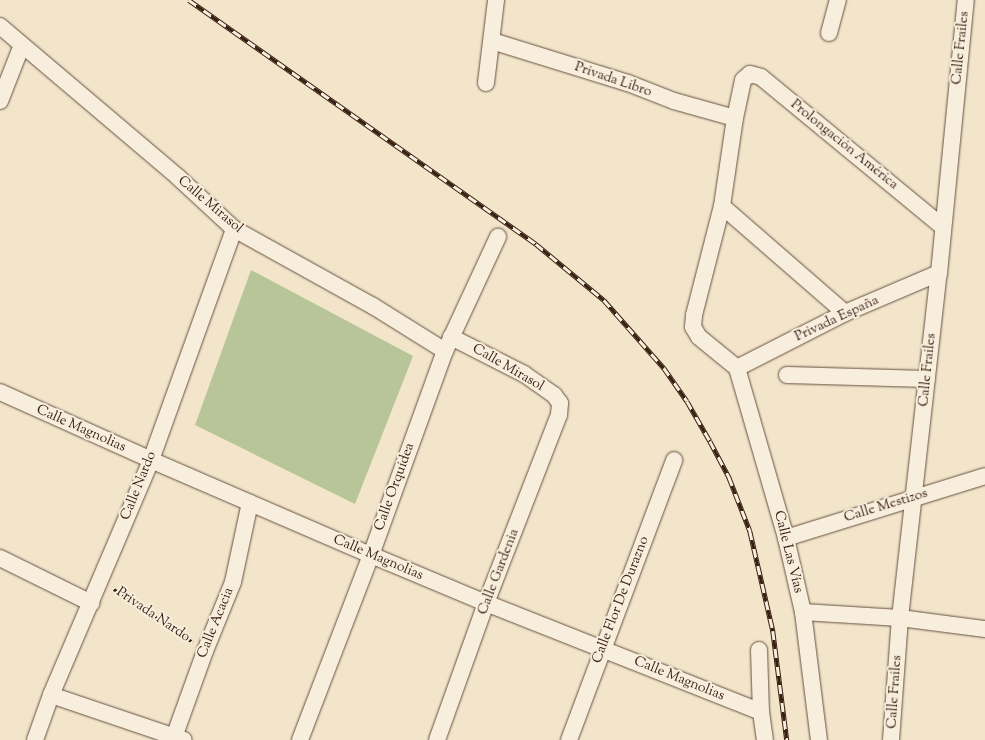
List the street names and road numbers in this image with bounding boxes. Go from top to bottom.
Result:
street label: Calle Frailes [949,10,973,86]
street label: Privada Libro [572,59,654,101]
street label: Prolongación América [787,96,901,194]
street label: Calle Mirasol [174,173,246,237]
street label: Privada España [792,292,882,346]
street label: Calle Frailes [916,332,940,408]
street label: Calle Mirasol [469,341,547,395]
street label: Calle Magnolias [34,402,128,456]
street label: Calle Orquídea [371,441,419,533]
street label: Calle Nardo [118,449,160,523]
street label: Calle Mestizos [842,485,930,527]
street label: Calle Las Vías [770,509,806,595]
street label: Calle Gardenia [475,527,523,617]
street label: Calle Magnolias [330,531,426,585]
street label: Calle Flor De Durazno [589,534,653,666]
street label: Privada Nardo [113,584,193,646]
street label: Calle Acacia [194,585,238,661]
street label: Calle Magnolias [631,653,727,705]
street label: Calle Frailes [884,655,906,729]

